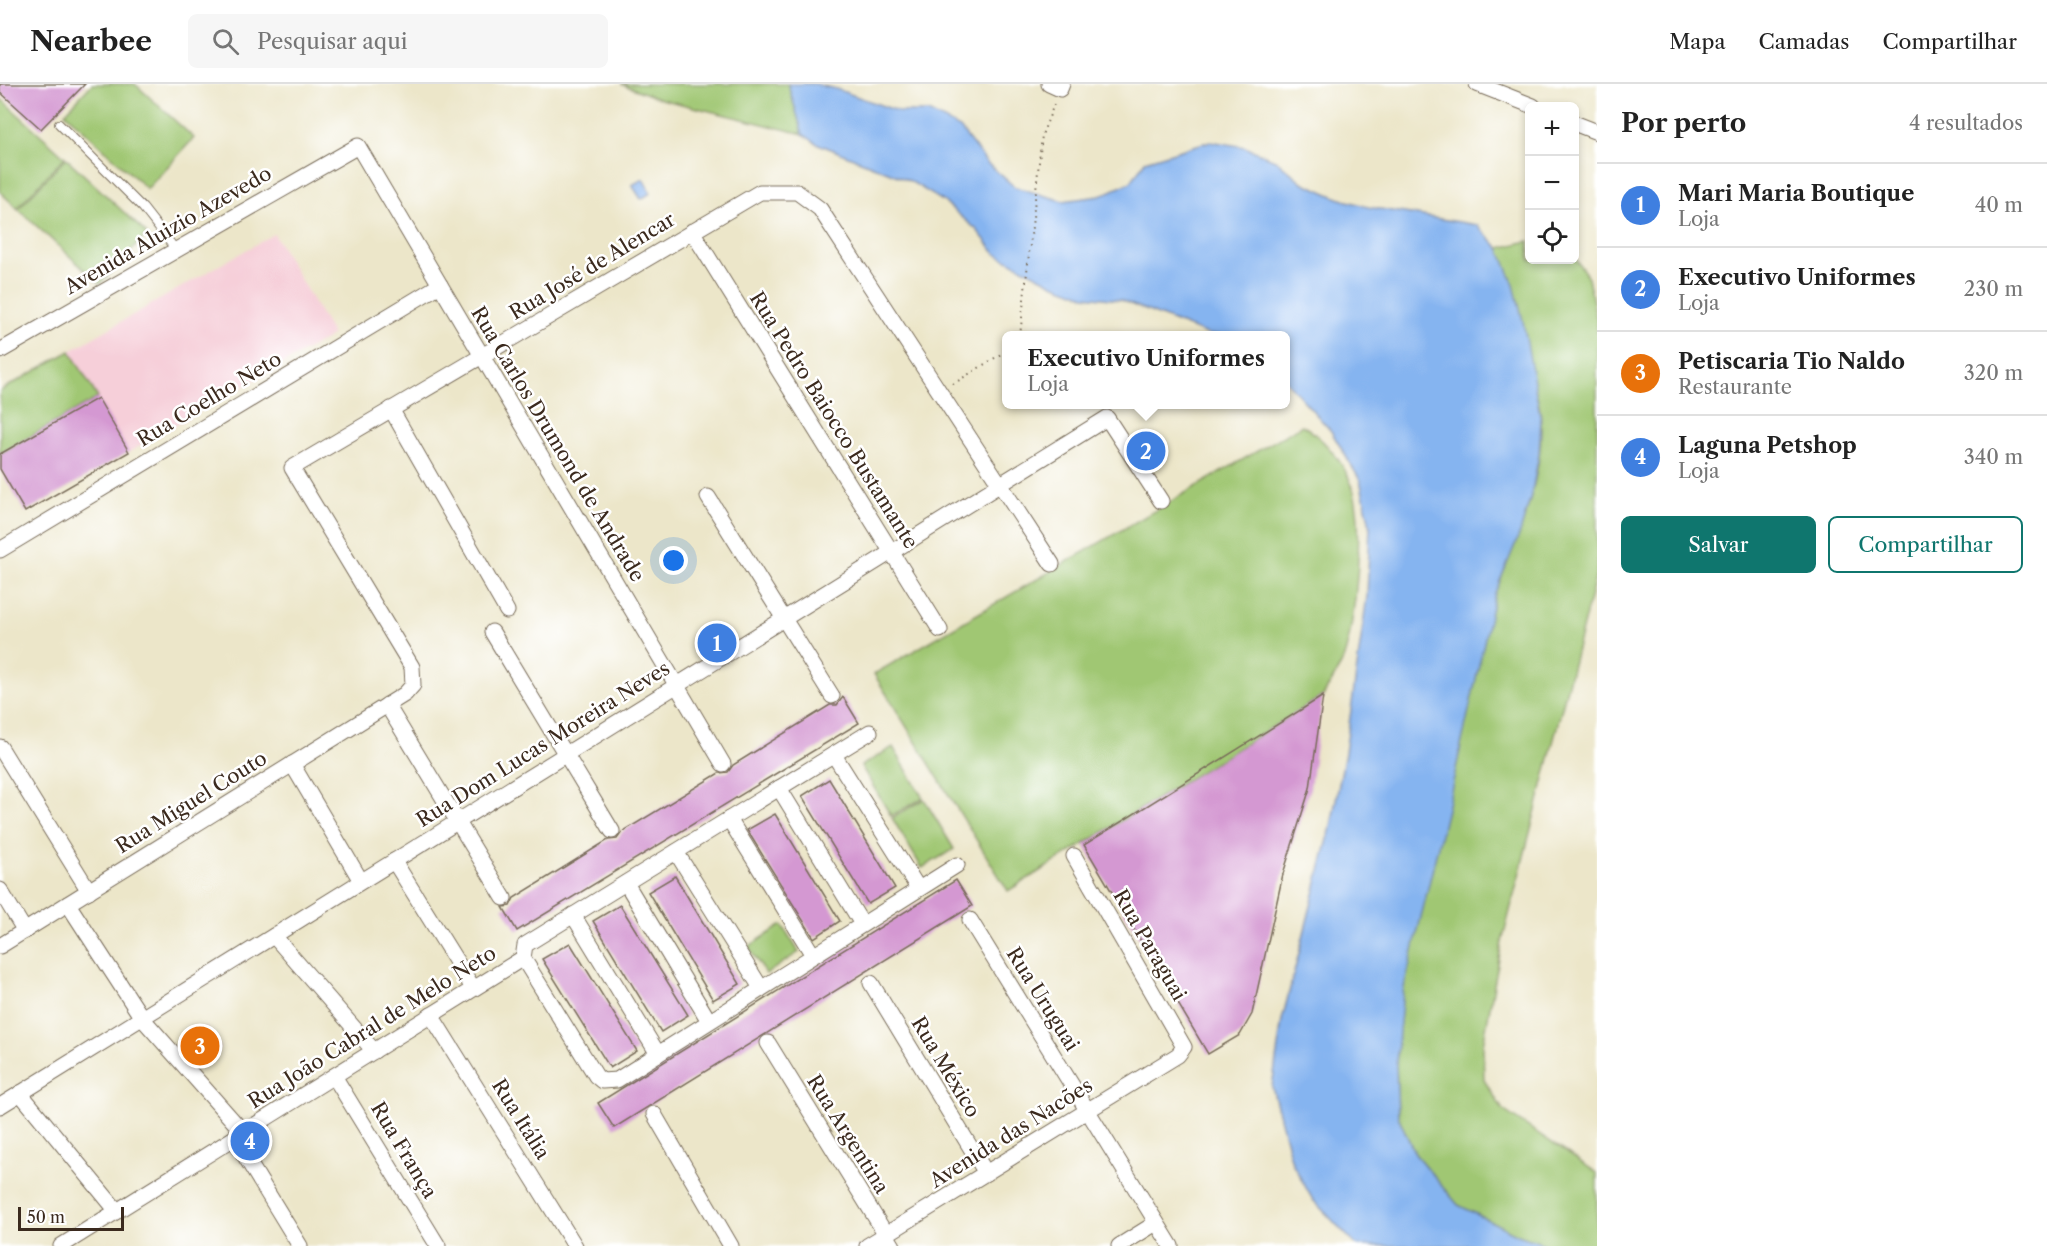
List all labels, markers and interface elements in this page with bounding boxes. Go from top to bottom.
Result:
search box [188,14,608,68]
text: Nearbee [30,24,152,58]
icon: search [209,25,242,58]
text: Pesquisar aqui [257,28,407,55]
text: Mapa [1669,29,1725,54]
text: Camadas [1758,29,1849,54]
text: Compartilhar [1882,29,2017,54]
map controls [1525,102,1579,264]
button: + [1525,102,1579,156]
text: Por perto [1621,107,1746,139]
text: 4 resultados [1909,111,2023,135]
button: − [1525,156,1579,210]
street label: Avenida Aluizio Azevedo [59,161,276,300]
text: Mari Maria Boutique [1678,180,1914,207]
text: 1 [1636,193,1645,217]
text: 40 m [1975,193,2023,217]
street label: Rua José de Alencar [505,207,680,325]
text: Loja [1678,207,1720,231]
button: locate [1525,210,1579,264]
text: Executivo Uniformes [1678,264,1916,291]
text: 2 [1635,277,1646,301]
text: 230 m [1964,277,2023,301]
street label: Rua Pedro Baiocco Bustamante [745,287,923,553]
text: Loja [1678,291,1720,315]
street label: Rua Carlos Drumond de Andrade [466,302,650,586]
popup [1002,331,1290,409]
text: Executivo Uniformes [1027,345,1265,372]
street label: Rua Coelho Neto [132,346,286,452]
text: Petiscaria Tio Naldo [1678,348,1905,375]
text: 3 [1635,361,1646,385]
text: 320 m [1964,361,2023,385]
text: Loja [1027,372,1069,396]
text: Restaurante [1678,375,1792,399]
pin: 2 [1126,428,1166,473]
text: Laguna Petshop [1678,432,1857,459]
text: 4 [1635,445,1646,469]
text: 340 m [1964,445,2023,469]
text: Loja [1678,459,1720,483]
button: Salvar [1621,516,1816,573]
button: Compartilhar [1828,516,2023,573]
your location [659,546,688,575]
pin: 1 [698,620,736,666]
street label: Rua Dom Lucas Moreira Neves [412,656,674,832]
street label: Rua Miguel Couto [111,746,271,858]
street label: Rua Paraguai [1108,885,1192,1005]
street label: Rua João Cabral de Melo Neto [244,941,500,1113]
street label: Rua Uruguai [1002,943,1084,1055]
street label: Rua México [907,1012,985,1122]
pin: 3 [180,1024,220,1068]
street label: Rua Argentina [802,1070,894,1198]
street label: Avenida das Nacões [924,1073,1097,1193]
street label: Rua Itália [487,1074,555,1164]
street label: Rua França [366,1097,442,1203]
pin: 4 [230,1118,270,1164]
scale bar [18,1204,124,1232]
text: 50 m [27,1207,65,1227]

